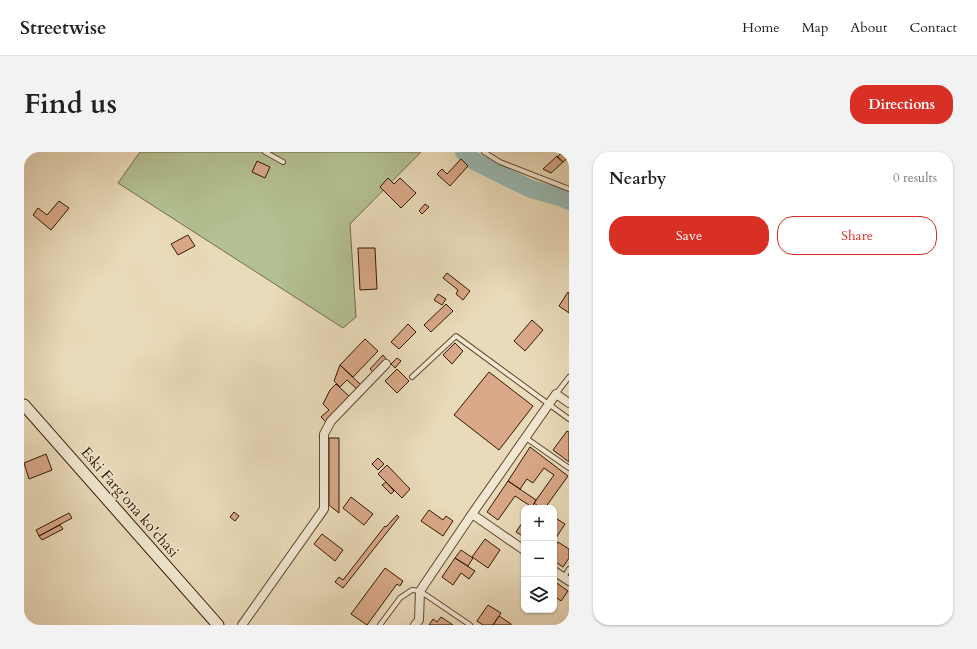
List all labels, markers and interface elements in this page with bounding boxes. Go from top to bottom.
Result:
text: Streetwise [20,15,107,41]
text: Home [742,18,780,37]
text: Map [802,18,828,37]
text: About [850,18,887,37]
text: Contact [909,18,957,37]
text: Find us [24,85,117,123]
button: Directions [850,85,953,124]
text: Nearby [609,167,666,190]
text: 0 results [893,169,937,187]
button: Save [609,216,769,255]
button: Share [777,216,937,255]
street label: Eski Farg'ona ko'chasi [76,442,184,562]
map controls [521,505,557,613]
button: + [521,505,557,541]
button: − [521,541,557,577]
button: layers [521,577,557,613]

